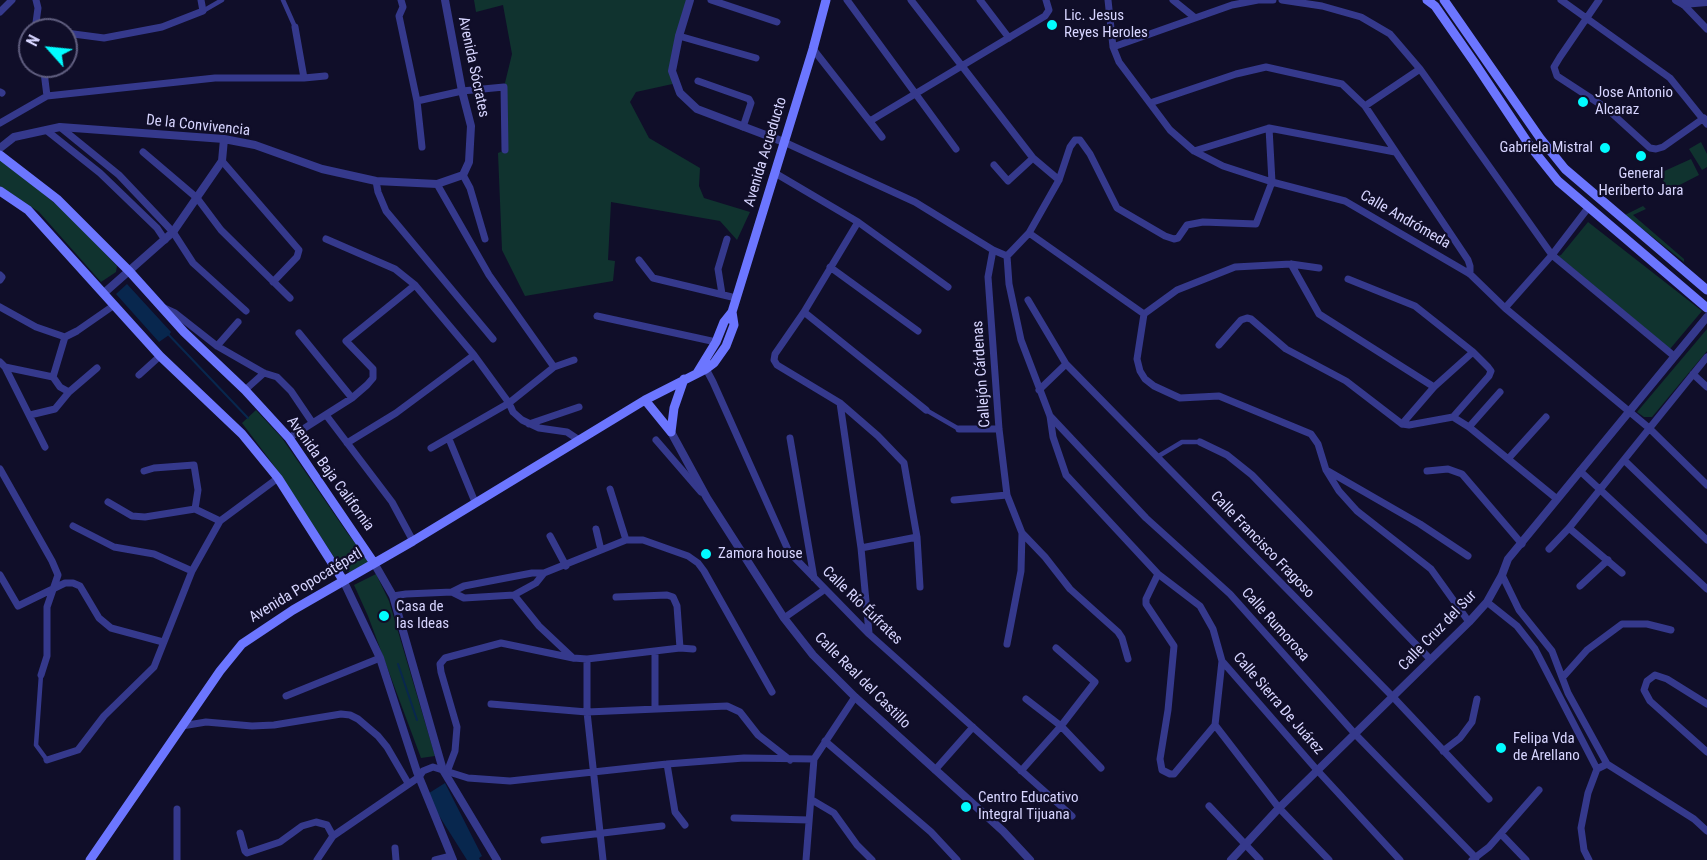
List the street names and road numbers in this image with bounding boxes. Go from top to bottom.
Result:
street label: Avenida Sócrates [454,15,492,119]
street label: Avenida Acueducto [741,95,791,209]
street label: De la Convivencia [145,112,251,140]
street label: Calle Andrómeda [1357,187,1453,253]
street label: Callejón Cárdenas [969,320,995,428]
street label: Avenida Baja California [282,413,378,535]
street label: Calle Francisco Fragoso [1206,488,1318,602]
street label: Avenida Popocatépetl [246,545,366,627]
street label: Calle Río Éufrates [818,563,906,649]
street label: Calle Rumorosa [1237,584,1313,666]
street label: Calle Cruz del Sur [1395,587,1481,675]
street label: Calle Real del Castillo [810,629,914,733]
street label: Calle Sierra De Juárez [1229,649,1327,759]

